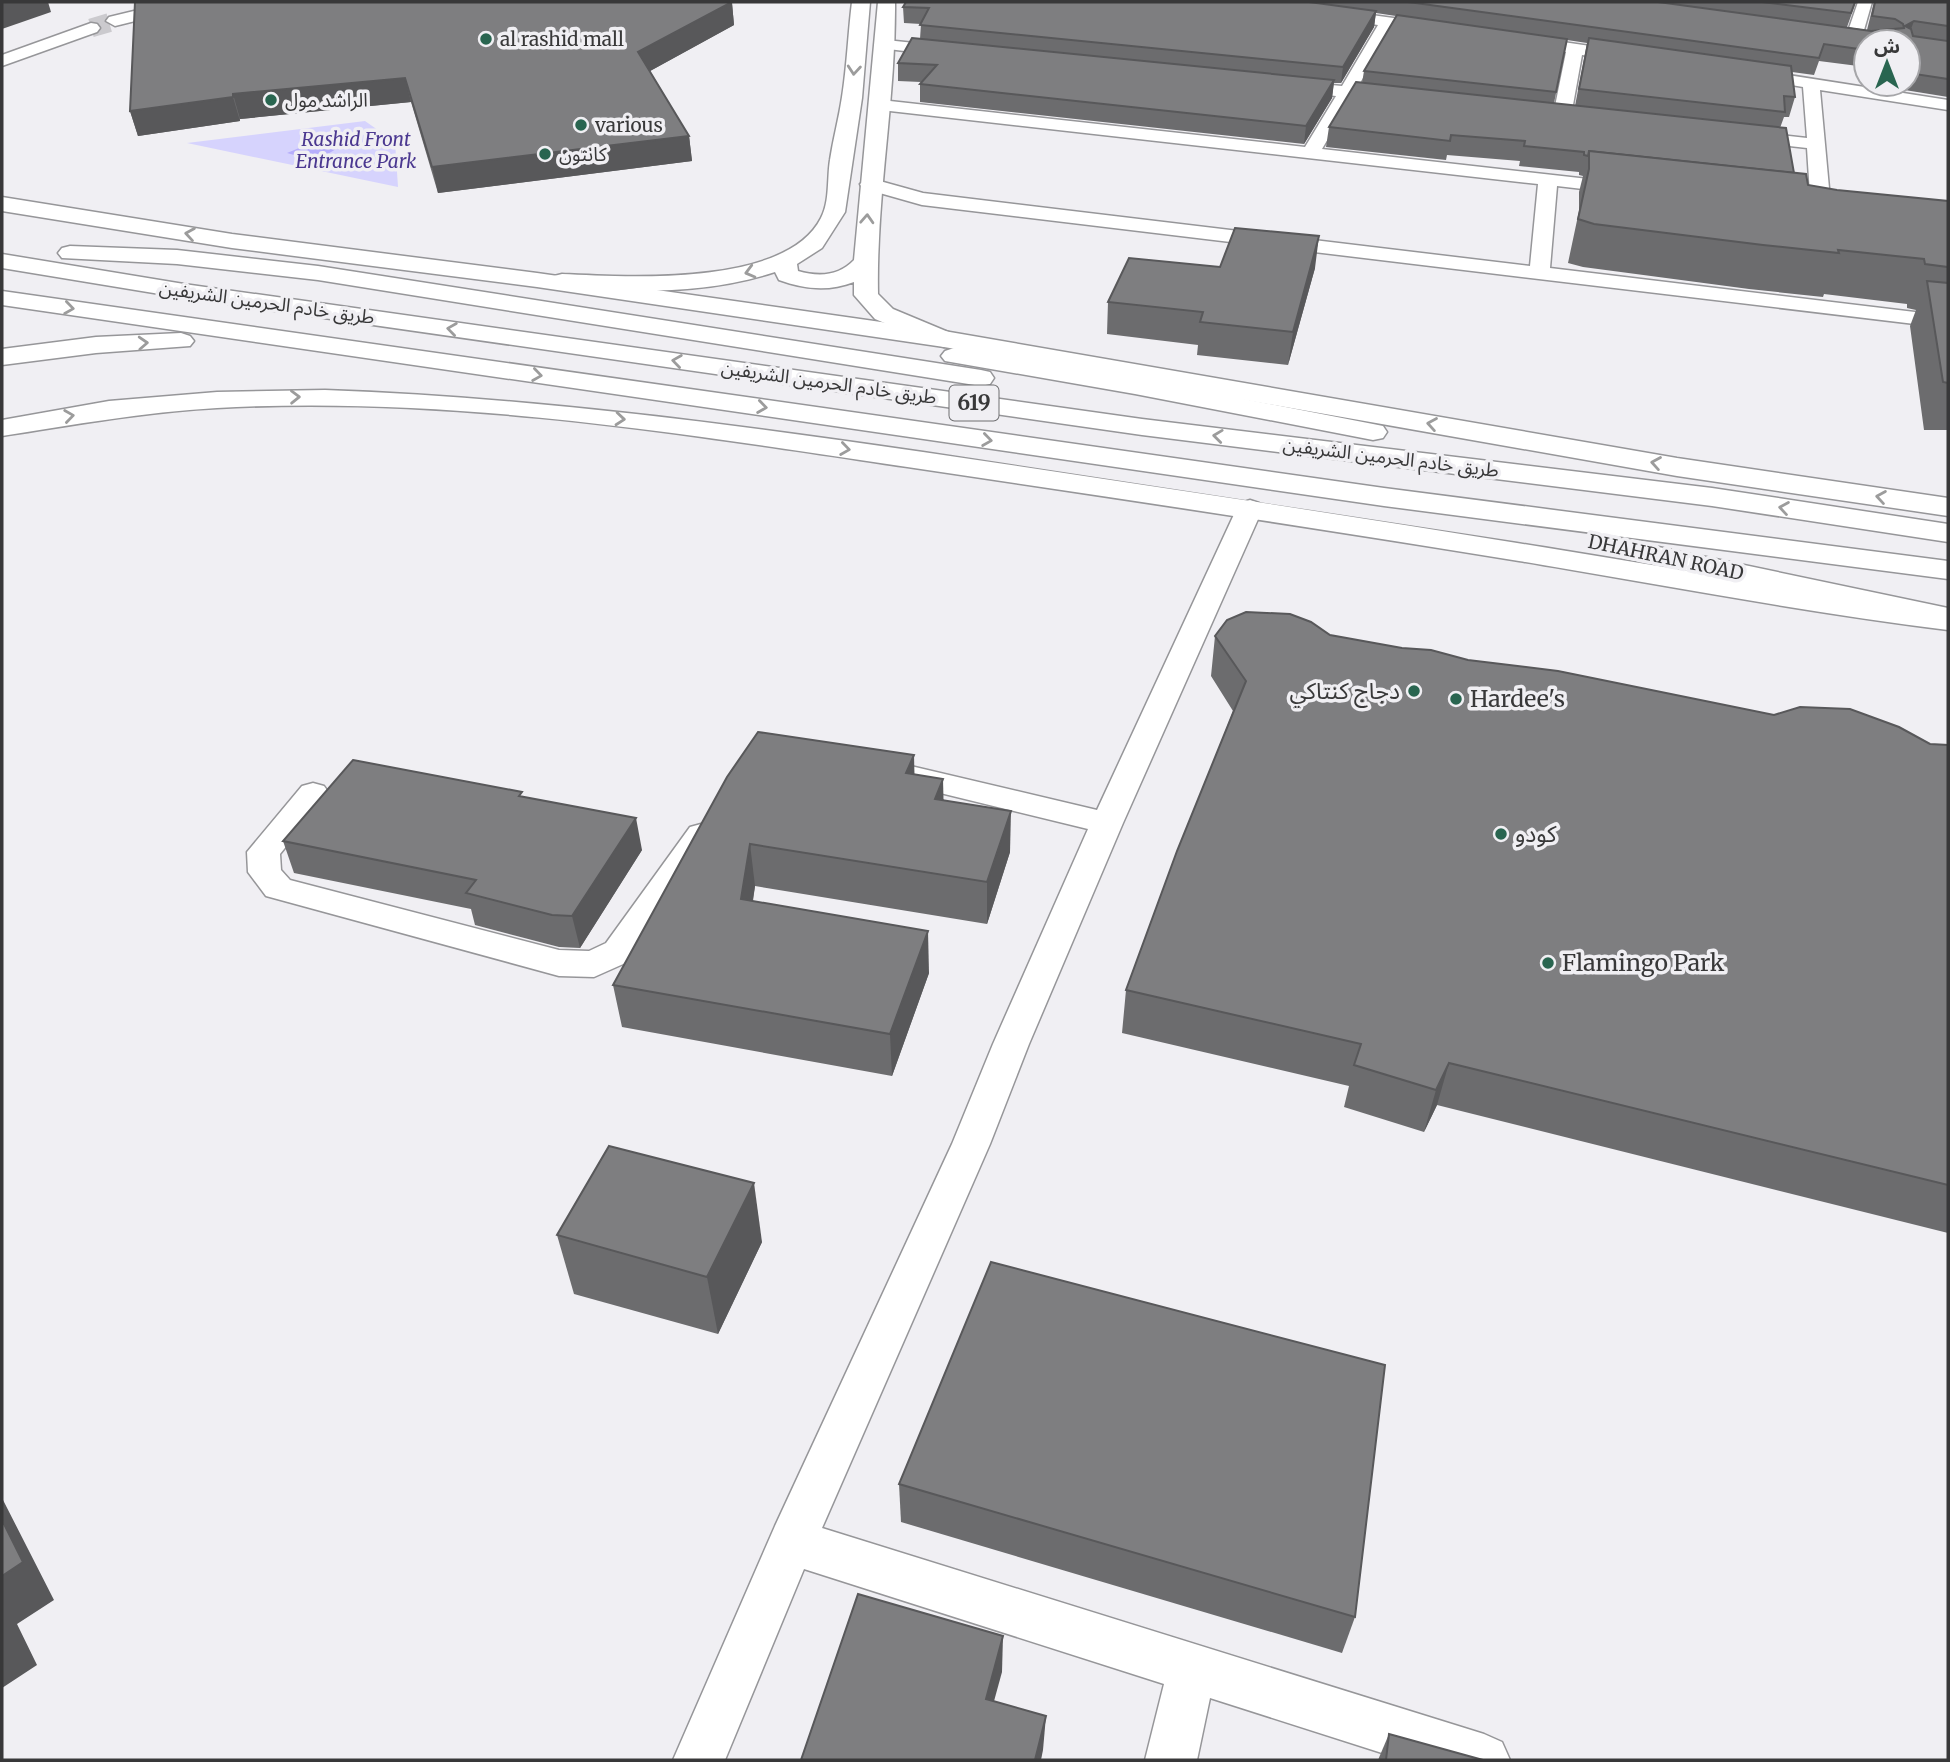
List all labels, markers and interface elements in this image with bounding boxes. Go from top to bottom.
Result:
place label: al rashid mall [500,27,624,51]
north arrow [1852,28,1922,98]
marker: al rashid mall [478,31,494,47]
text: ش [1874,34,1900,58]
one-way arrow [847,64,862,75]
place label: الراشد مول [285,88,368,112]
marker: الراشد مول [263,92,279,108]
place label: various [594,113,663,137]
marker: various [573,117,589,133]
park label: Rashid Front Entrance Park [296,127,417,173]
place label: كانتون [559,142,608,166]
marker: كانتون [537,146,553,162]
one-way arrow [859,214,874,225]
one-way arrow [184,227,196,242]
one-way arrow [744,263,756,278]
street label: طريق خادم الحرمين الشريفين [157,275,376,332]
one-way arrow [63,300,75,315]
one-way arrow [446,322,458,337]
one-way arrow [137,336,148,351]
one-way arrow [671,353,683,368]
street label: طريق خادم الحرمين الشريفين [719,355,938,412]
one-way arrow [531,367,543,382]
road number: 619 [950,386,998,420]
one-way arrow [290,390,301,405]
one-way arrow [756,399,768,414]
one-way arrow [63,409,75,424]
one-way arrow [615,411,626,426]
one-way arrow [1426,417,1438,432]
one-way arrow [1212,428,1224,443]
one-way arrow [982,432,993,447]
street label: طريق خادم الحرمين الشريفين [1281,432,1500,485]
one-way arrow [839,441,851,456]
one-way arrow [1650,456,1662,471]
one-way arrow [1875,490,1887,505]
one-way arrow [1778,501,1790,516]
street label: DHAHRAN ROAD [1586,529,1746,585]
place label: دجاج كنتاكي [1290,676,1400,708]
marker: دجاج كنتاكي [1406,683,1422,699]
place label: Hardee's [1470,684,1565,713]
marker: Hardee's [1448,691,1464,707]
place label: كودو [1515,819,1557,848]
marker: كودو [1493,826,1509,842]
place label: Flamingo Park [1562,948,1725,977]
marker: Flamingo Park [1540,955,1556,971]

